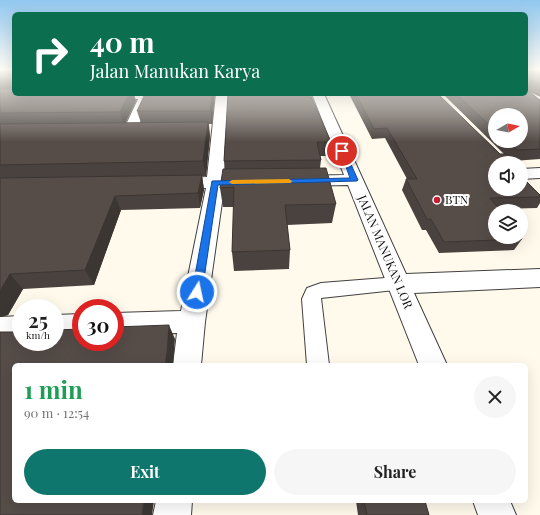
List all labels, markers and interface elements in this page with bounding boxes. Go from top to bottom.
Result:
text: 40 m [90,23,155,60]
icon: right [24,28,76,80]
text: Jalan Manukan Karya [90,59,260,83]
north arrow [488,108,528,148]
map controls [488,108,528,244]
pin [325,134,359,168]
icon: arrive [331,140,353,162]
button: sound [488,156,528,196]
place label: BTN [445,191,469,207]
street label: JALAN MANUKAN LOR [354,192,417,311]
marker: BTN [432,195,442,205]
button: layers [488,204,528,244]
position arrow [176,271,218,313]
speed limit sign: 30 [72,299,124,351]
text: 25 [28,306,48,333]
text: km/h [26,328,50,342]
text: 1 min [24,373,83,405]
button: close [474,376,516,418]
text: 90 m · 12:54 [24,404,89,421]
button: Exit [24,449,266,495]
button: Share [274,449,516,495]

